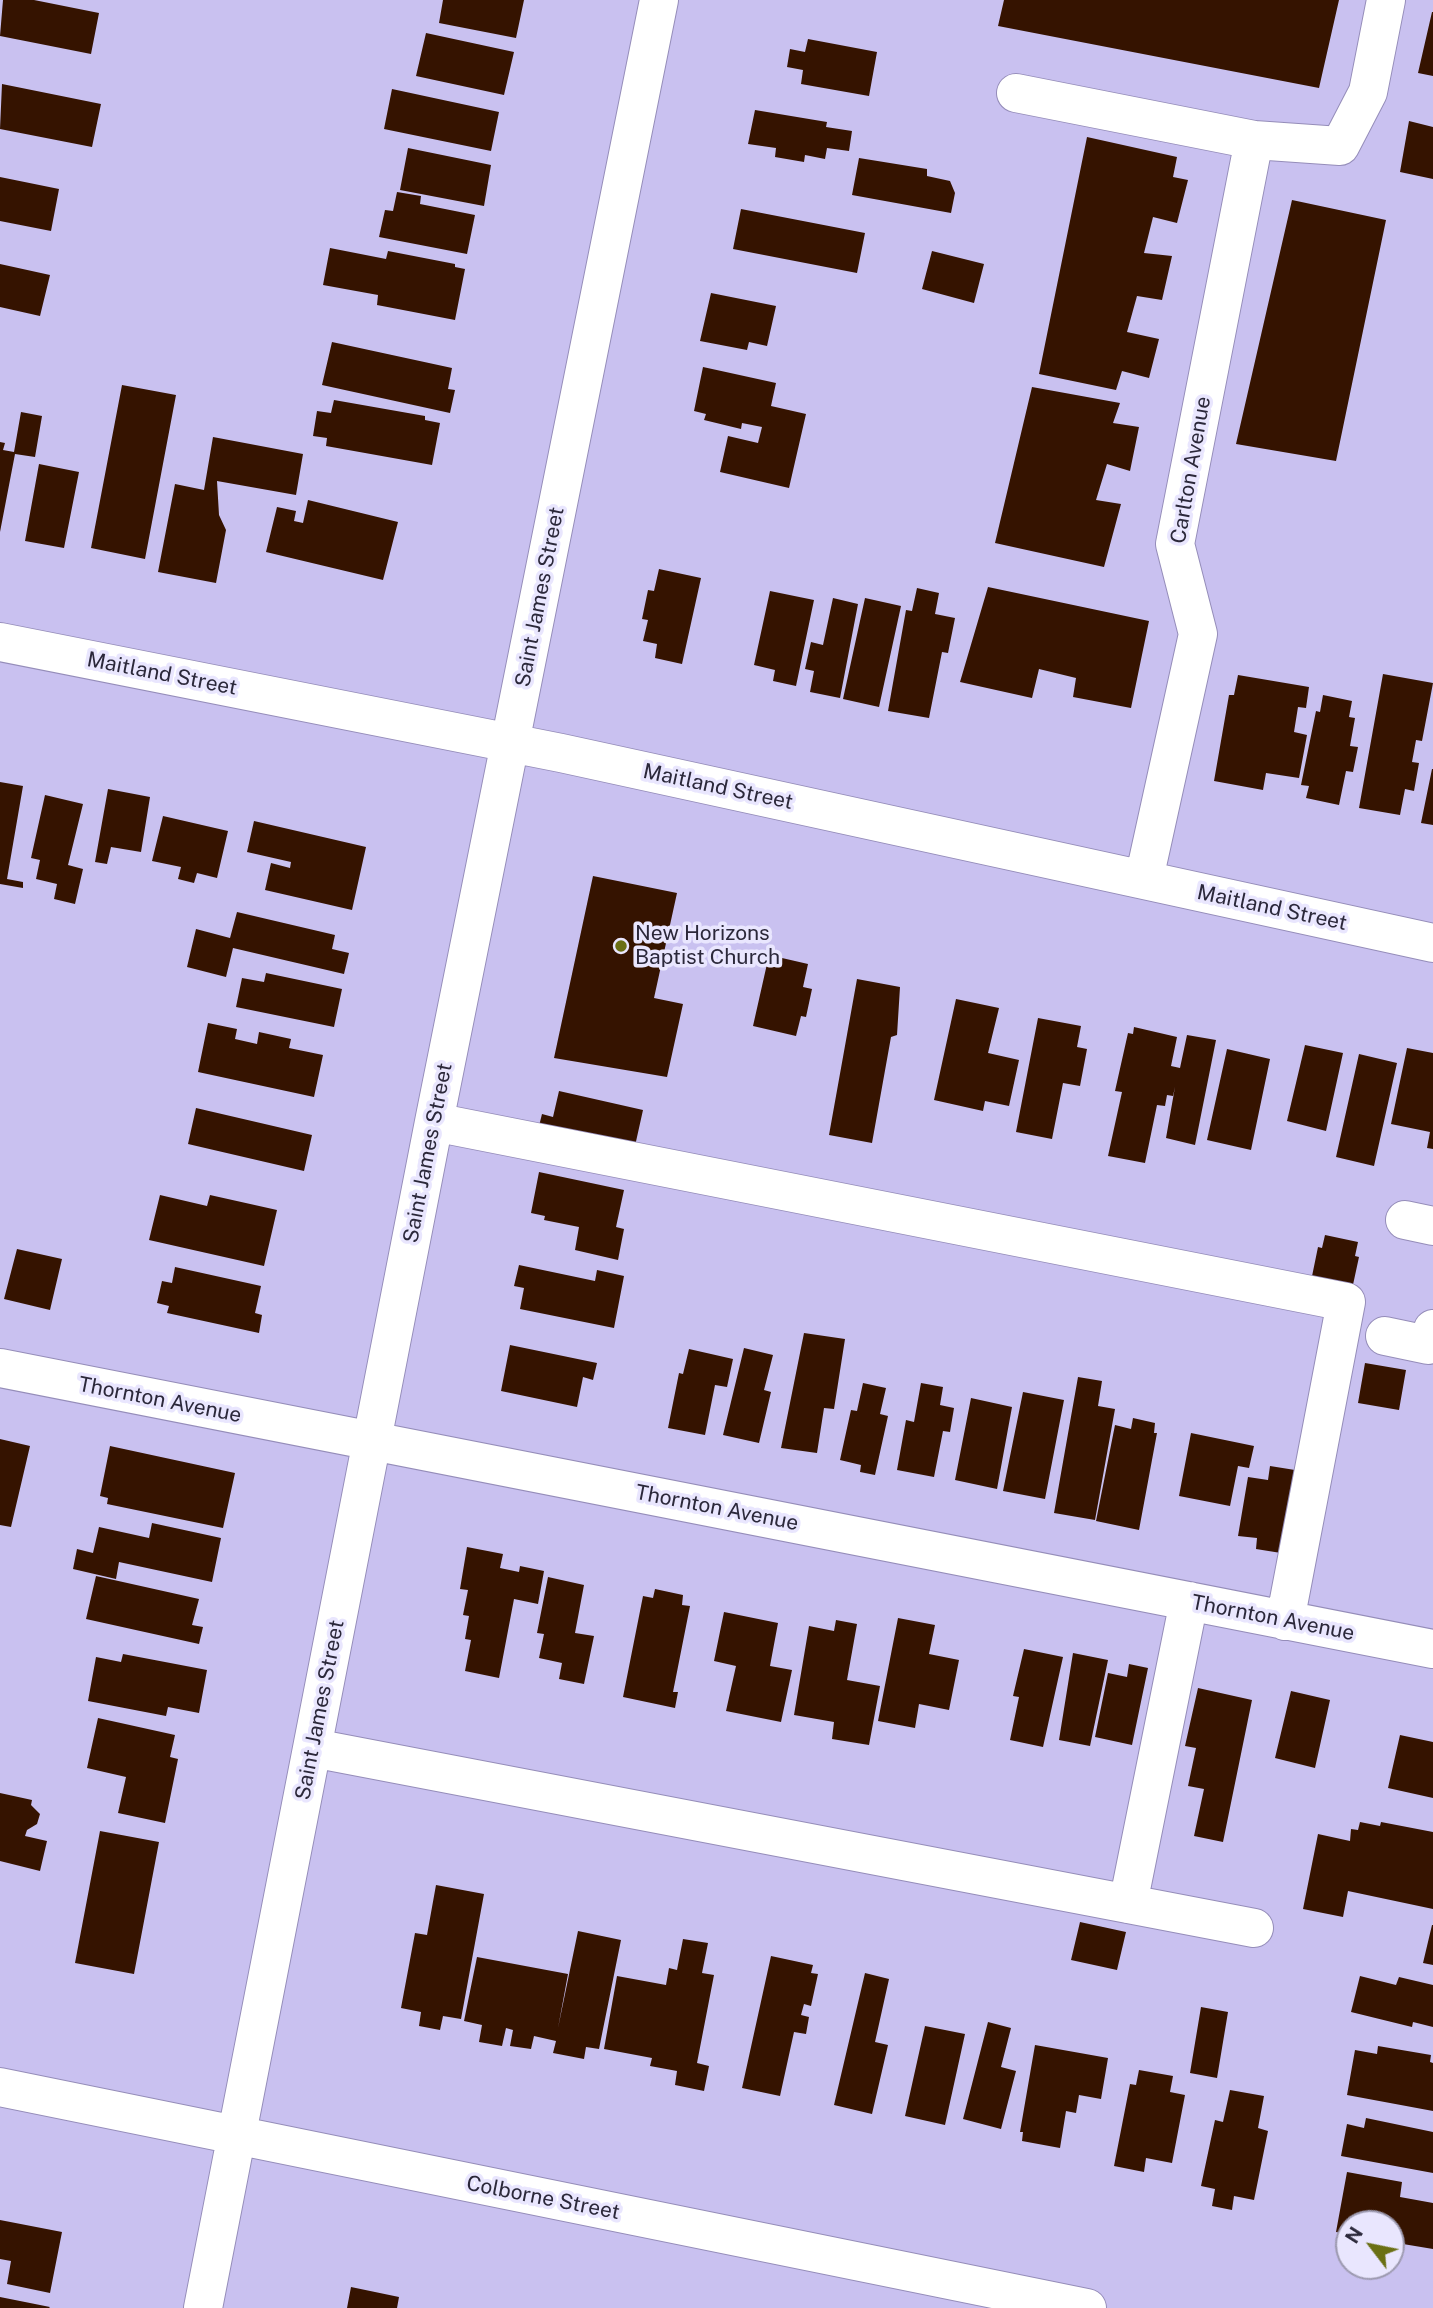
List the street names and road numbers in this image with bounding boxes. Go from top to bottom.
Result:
street label: Carlton Avenue [1166,395,1216,545]
street label: Saint James Street [510,505,570,689]
street label: Maitland Street [85,647,239,701]
street label: Maitland Street [641,759,795,815]
street label: Maitland Street [1195,880,1349,936]
street label: Saint James Street [398,1061,458,1245]
street label: Thornton Avenue [76,1372,244,1428]
street label: Thornton Avenue [633,1480,801,1536]
street label: Thornton Avenue [1189,1590,1357,1646]
street label: Saint James Street [290,1618,350,1802]
street label: Colborne Street [464,2171,622,2225]

